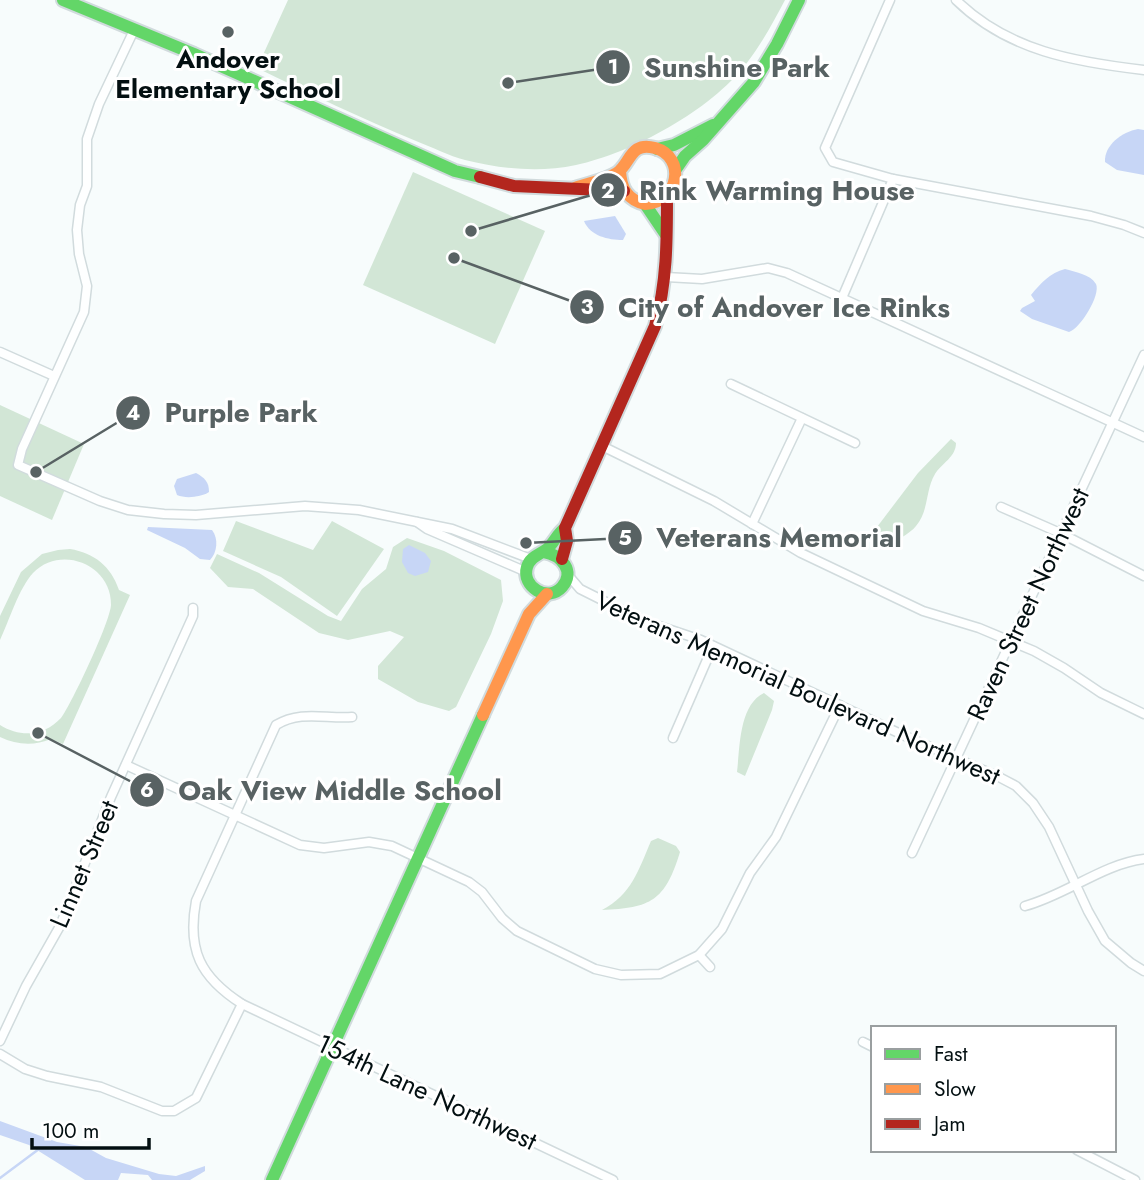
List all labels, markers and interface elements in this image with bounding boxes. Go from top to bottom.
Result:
marker: Andover Elementary School [220,24,236,40]
place label: Andover Elementary School [115,40,341,108]
callout: Sunshine Park [595,43,844,92]
text: Sunshine Park [644,47,830,88]
text: 1 [608,52,618,82]
callout: Rink Warming House [590,166,929,215]
text: Rink Warming House [639,170,915,211]
text: 2 [601,176,615,206]
callout: City of Andover Ice Rinks [569,283,964,332]
text: City of Andover Ice Rinks [618,287,950,328]
text: 3 [580,292,594,322]
callout: Purple Park [116,388,332,437]
text: Purple Park [164,392,318,433]
text: 4 [126,398,140,428]
street label: Raven Street Northwest [957,481,1099,727]
callout: Veterans Memorial [607,513,916,562]
text: Veterans Memorial [655,517,902,558]
text: 5 [618,523,632,553]
street label: Veterans Memorial Boulevard Northwest [589,581,1007,795]
callout: Oak View Middle School [129,765,516,814]
text: Oak View Middle School [178,770,502,811]
text: 6 [140,775,154,805]
street label: Linnet Street [40,794,128,934]
street label: 154th Lane Northwest [311,1024,544,1160]
legend [871,1026,1116,1152]
text: Fast [934,1039,967,1069]
text: Slow [934,1074,976,1104]
scale bar [32,1106,149,1150]
text: Jam [931,1109,966,1139]
text: 100 m [42,1116,99,1146]

